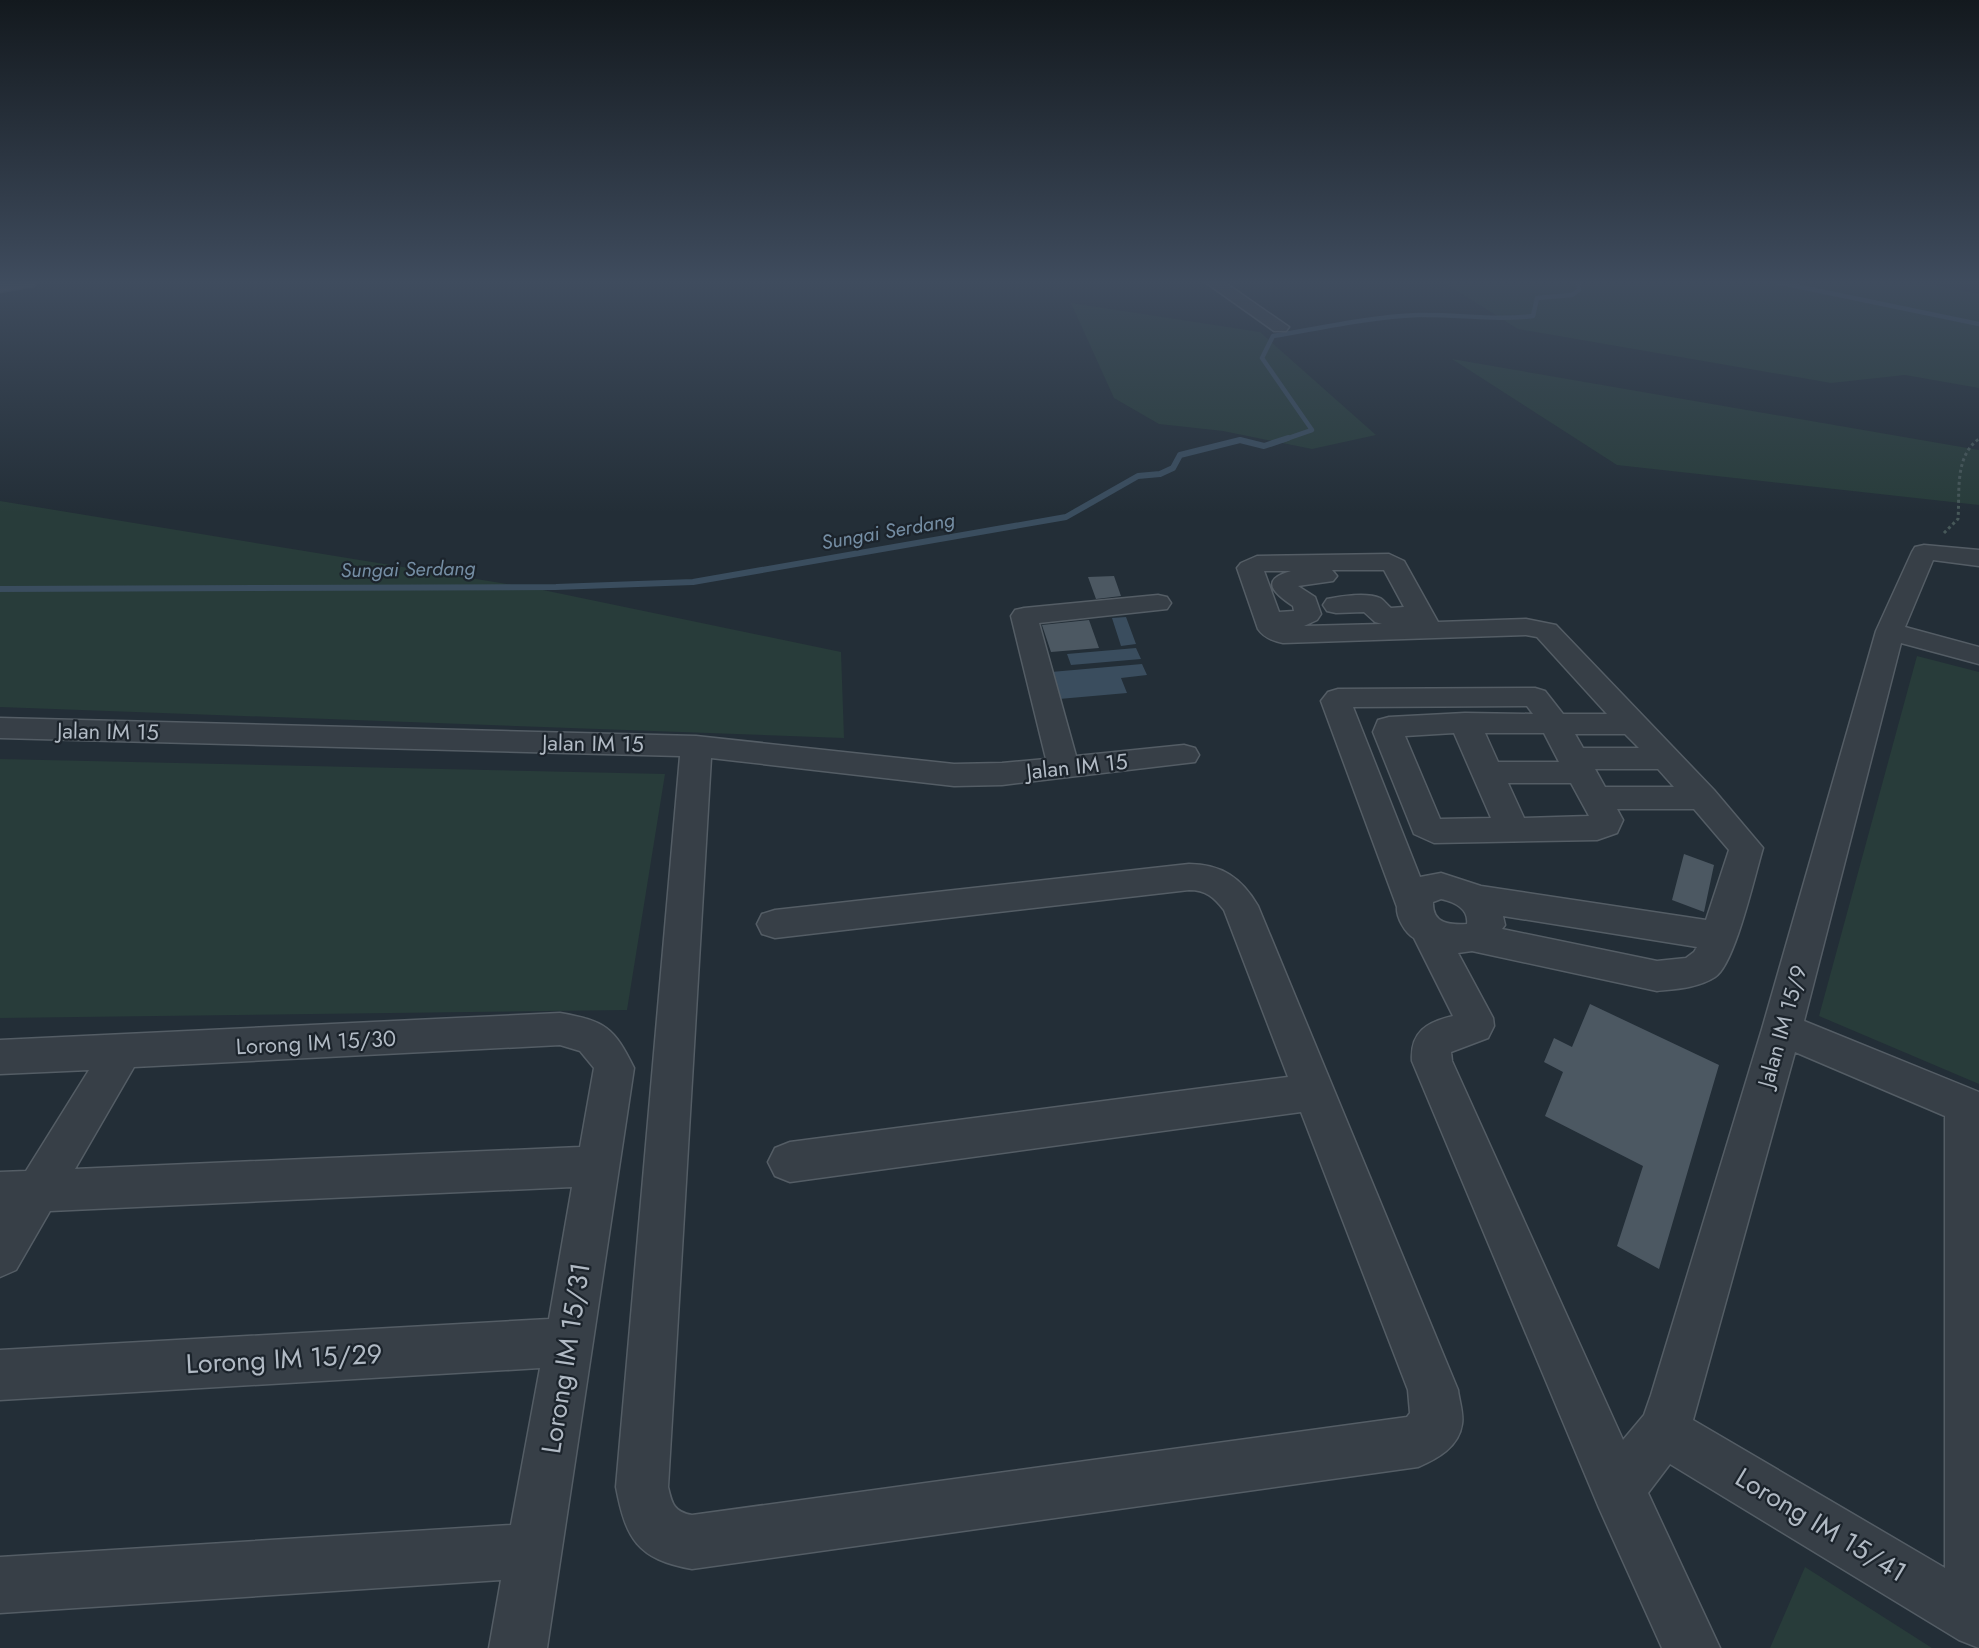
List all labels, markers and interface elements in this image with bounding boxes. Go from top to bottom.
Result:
water label: Sungai Serdang [819,506,957,557]
water label: Sungai Serdang [340,554,476,585]
street label: Jalan IM 15 [54,714,159,748]
street label: Jalan IM 15 [539,726,644,760]
street label: Jalan IM 15 [1022,745,1129,788]
street label: Jalan IM 15/9 [1748,961,1815,1094]
street label: Lorong IM 15/30 [235,1022,397,1062]
street label: Lorong IM 15/31 [531,1260,600,1456]
street label: Lorong IM 15/29 [185,1334,383,1383]
street label: Lorong IM 15/41 [1728,1458,1914,1591]

